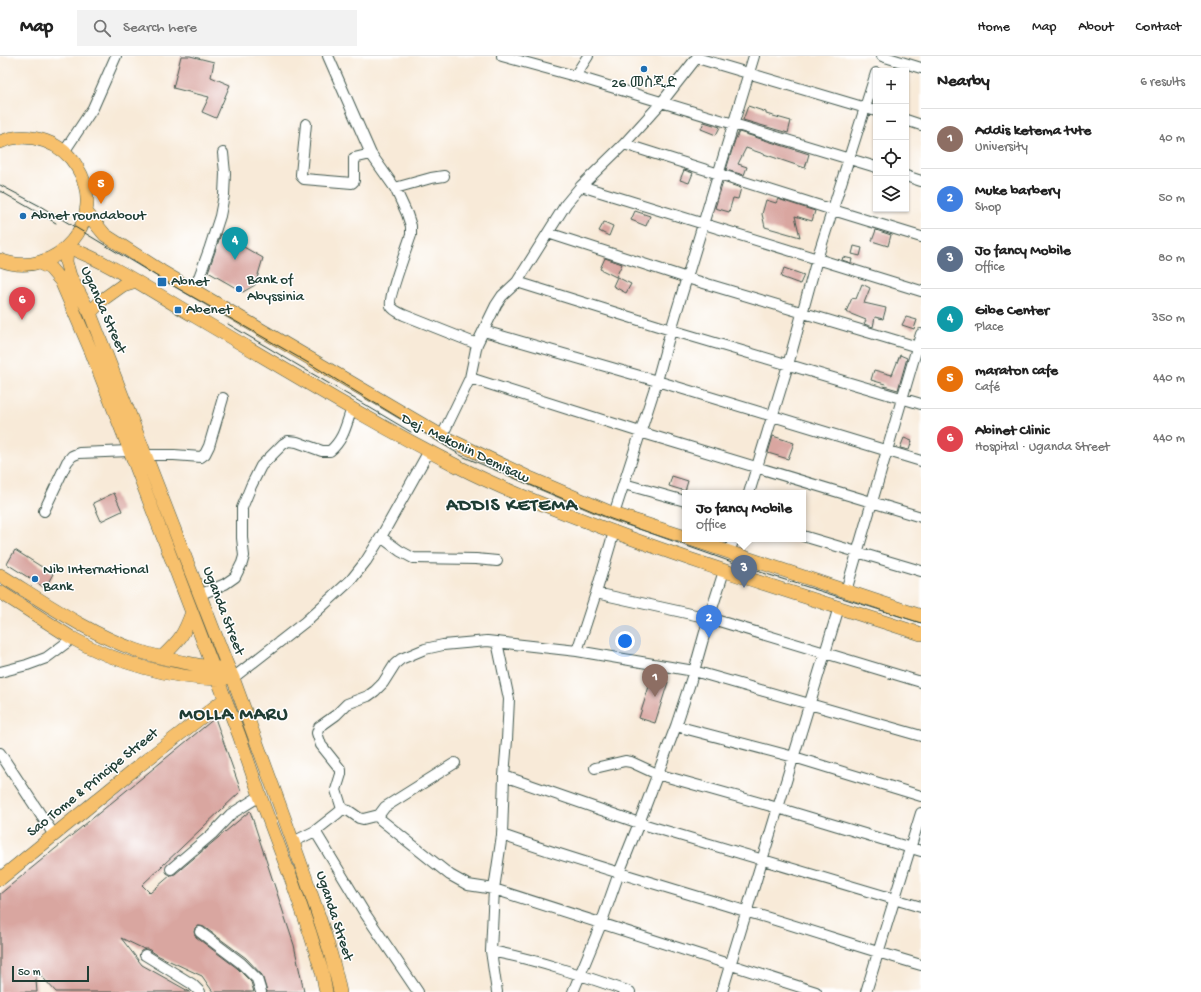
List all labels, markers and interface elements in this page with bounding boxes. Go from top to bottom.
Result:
search box [77,10,357,46]
text: Map [20,16,53,39]
icon: search [91,17,113,39]
text: Search here [123,19,197,37]
text: Home [978,19,1010,36]
text: Map [1032,19,1056,36]
text: About [1078,19,1114,36]
text: Contact [1136,19,1181,36]
marker: 26 መስጂድ [639,64,649,74]
map controls [873,68,909,212]
button: + [873,68,909,104]
text: Nearby [937,72,990,92]
place label: 26 መስጂድ [611,75,677,93]
text: 6 results [1140,75,1185,90]
button: − [873,104,909,140]
text: Addis ketema tvte [975,122,1091,140]
text: 1 [947,131,953,146]
text: 40 m [1159,131,1185,146]
button: locate [873,140,909,176]
text: University [975,140,1028,155]
pin: 5 [88,171,114,204]
button: layers [873,176,909,212]
text: Muke barbery [975,182,1060,200]
text: 2 [947,191,953,206]
text: 50 m [1158,191,1185,206]
text: Shop [975,200,1001,215]
place label: Abnet roundabout [31,207,147,225]
marker: Abnet roundabout [18,211,28,221]
pin: 4 [222,227,248,260]
text: Jo fancy Mobile [975,242,1071,260]
text: 3 [947,251,953,266]
text: 80 m [1158,251,1185,266]
text: Office [975,260,1005,275]
street label: Uganda Street [76,264,131,358]
place label: Bank of Abyssinia [246,271,305,306]
place label: Abnet [171,273,211,291]
marker: Abnet [156,276,168,288]
marker: Bank of Abyssinia [234,284,244,294]
pin: 6 [9,287,35,320]
place label: Abenet [186,301,233,319]
text: Gibe Center [975,302,1049,320]
marker: Abenet [173,305,183,315]
text: 4 [947,311,953,326]
text: 350 m [1152,311,1185,326]
text: Place [975,320,1003,335]
text: maraton cafe [975,362,1058,380]
text: 5 [947,371,953,386]
text: 440 m [1153,371,1185,386]
text: Café [975,380,1000,395]
street label: Dej. Mekonin Demisaw [397,410,533,488]
text: Abinet Clinic [975,422,1050,440]
text: 6 [947,431,953,446]
text: 440 m [1153,431,1185,446]
text: Hospital · Uganda Street [975,440,1110,455]
popup [682,490,806,542]
district label: ADDIS KETEMA [445,495,579,518]
text: Jo fancy Mobile [696,500,792,518]
text: Office [696,518,726,533]
pin: 3 [731,555,757,588]
place label: Nib International Bank [42,561,149,596]
street label: Uganda Street [198,564,249,660]
marker: Nib International Bank [30,574,40,584]
pin: 2 [696,605,722,638]
your location [615,631,635,651]
pin: 1 [642,664,668,697]
district label: MOLLA MARU [179,704,289,727]
street label: Sao Tome & Principe Street [24,723,164,841]
street label: Uganda Street [311,869,358,965]
scale bar [12,964,89,983]
text: 50 m [18,967,40,979]

